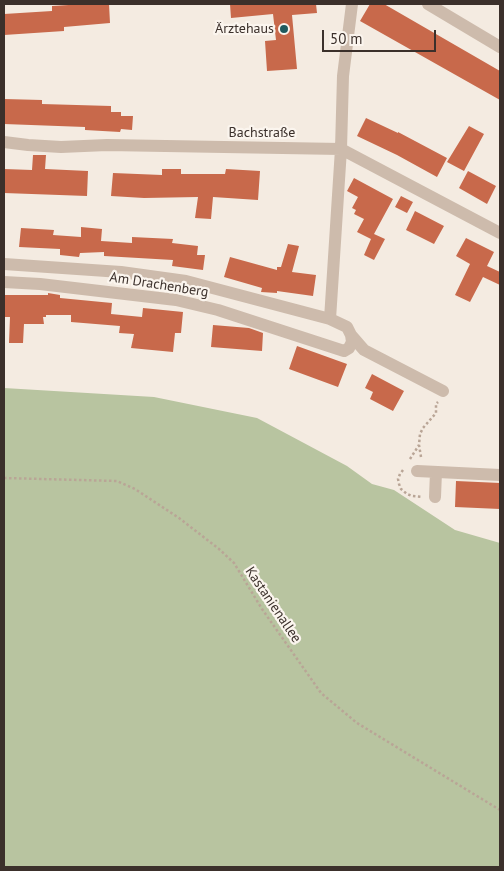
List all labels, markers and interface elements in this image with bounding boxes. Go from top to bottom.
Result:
scale bar [324,20,438,52]
place label: Ärztehaus [215,21,274,37]
marker: Ärztehaus [278,23,290,35]
text: 50 m [330,29,363,48]
street label: Bachstraße [229,125,295,141]
street label: Am Drachenberg [108,269,210,301]
street label: Kastanienallee [241,564,305,646]

